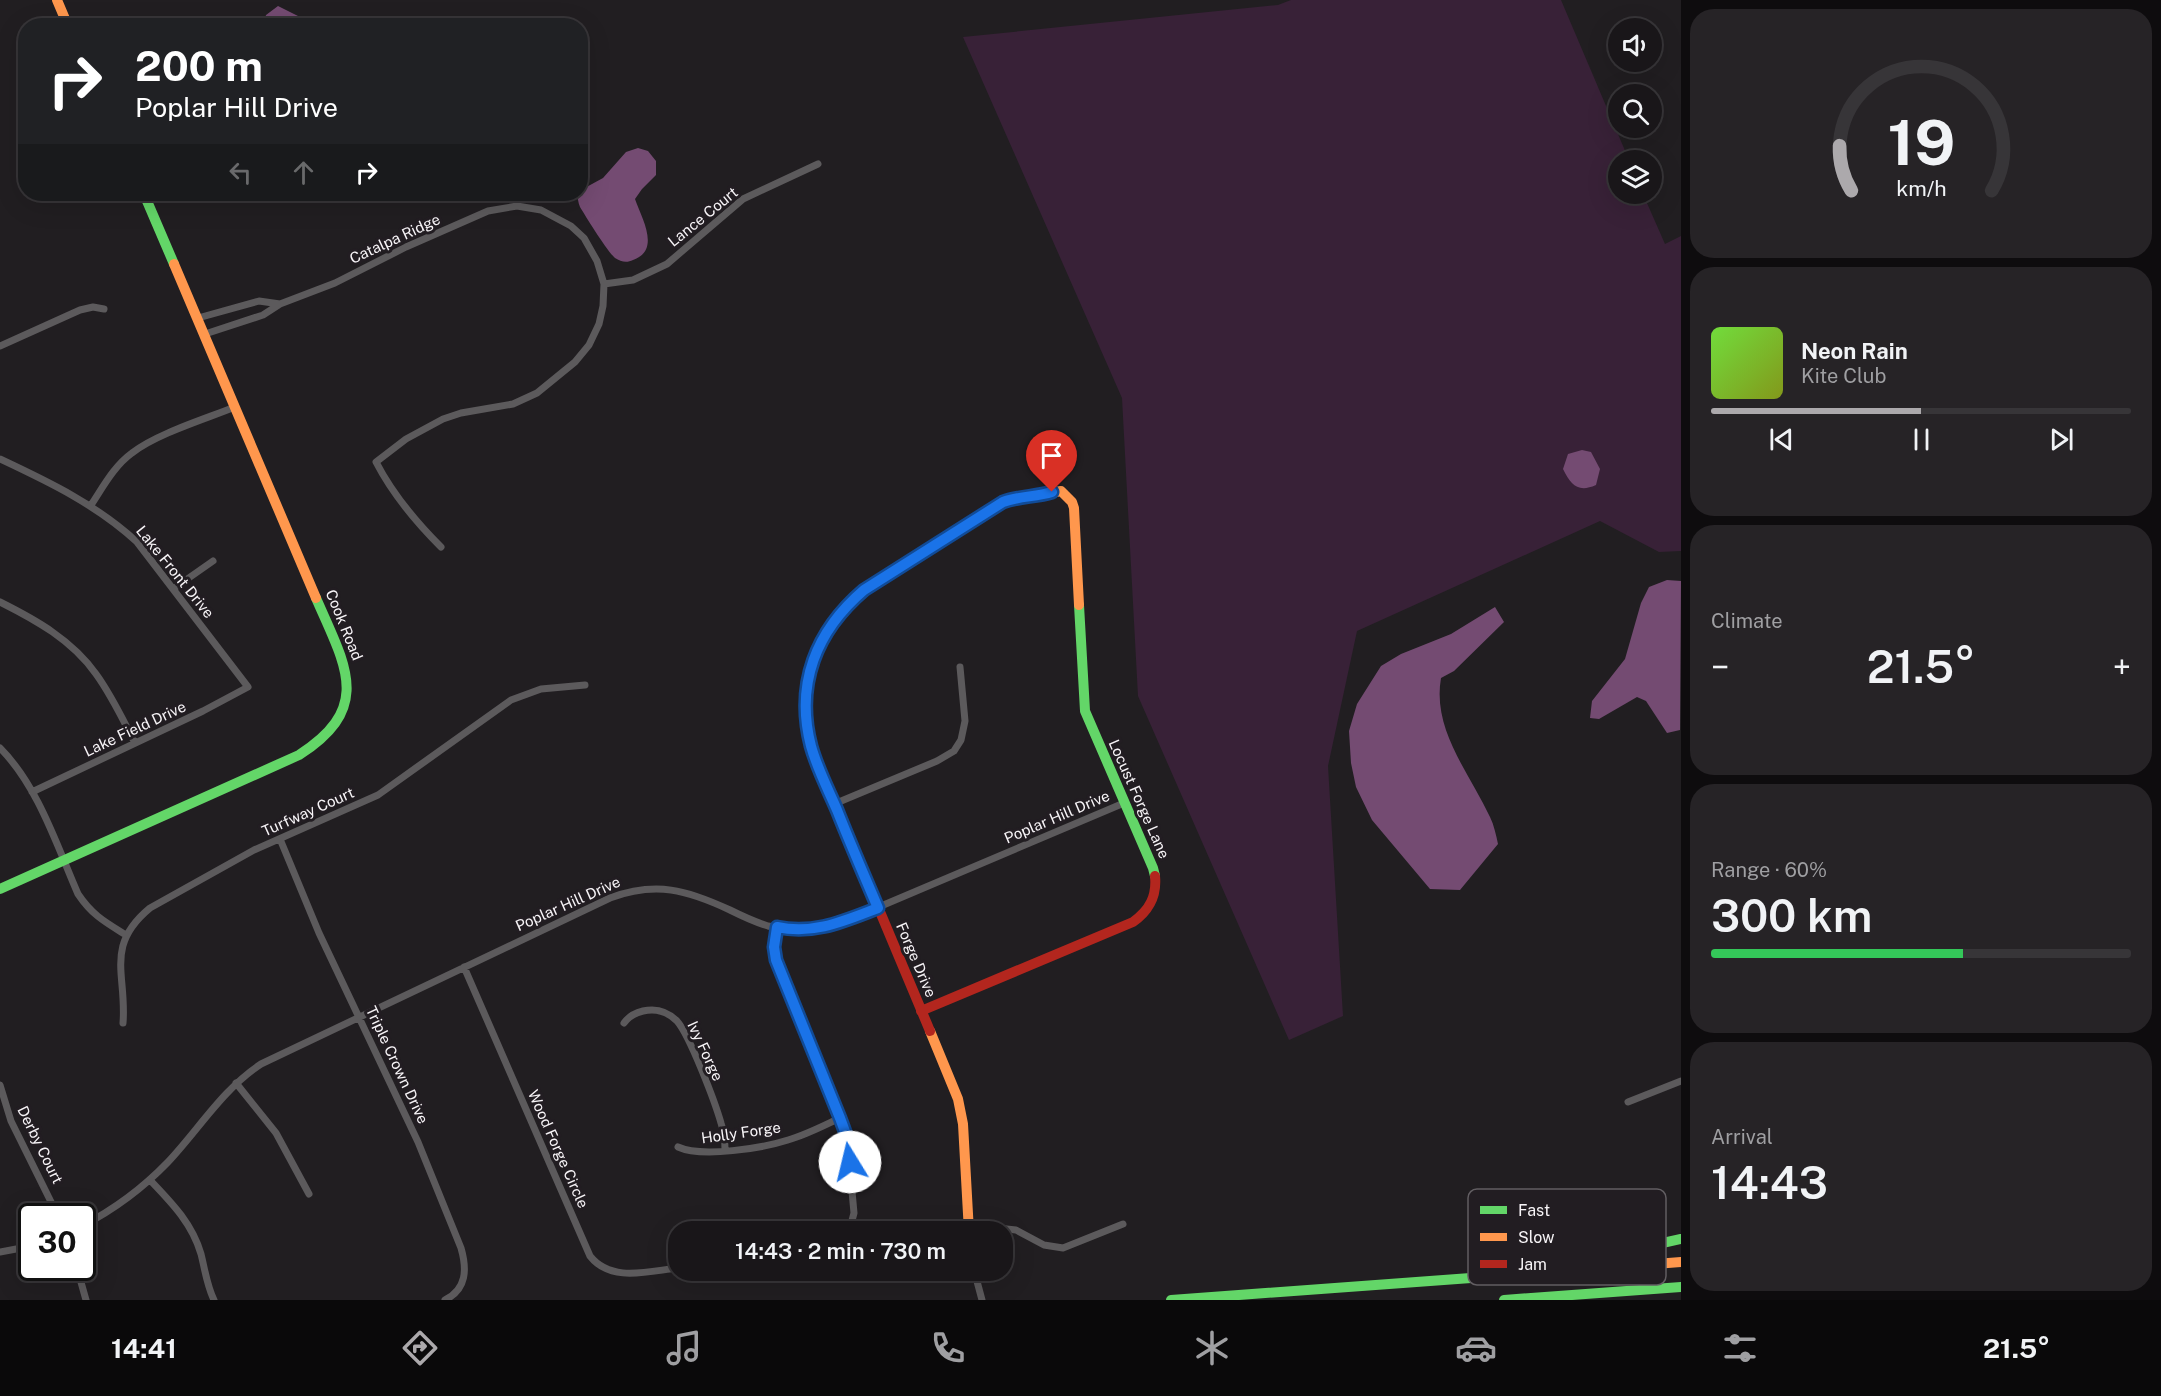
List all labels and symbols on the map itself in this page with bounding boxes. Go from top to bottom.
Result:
street label: Lance Court [664,183,741,250]
street label: Catalpa Ridge [347,210,443,267]
pin [1026,430,1077,492]
street label: Lake Front Drive [133,522,218,621]
street label: Cook Road [323,587,366,663]
street label: Lake Field Drive [81,697,189,760]
street label: Locust Forge Lane [1106,737,1173,861]
street label: Turfway Court [259,784,357,839]
street label: Poplar Hill Drive [1002,787,1112,846]
street label: Poplar Hill Drive [513,873,623,934]
street label: Forge Drive [893,920,940,1000]
street label: Triple Crown Drive [363,1003,432,1126]
street label: Ivy Forge [684,1018,727,1083]
street label: Wood Forge Circle [525,1087,592,1211]
street label: Derby Court [14,1103,67,1187]
street label: Holly Forge [700,1118,782,1147]
position arrow [818,1130,882,1194]
legend [1468,1189,1666,1285]
text: Fast [1518,1201,1550,1220]
speed limit sign: 30 [18,1203,96,1281]
text: Slow [1518,1228,1555,1247]
text: Jam [1518,1255,1547,1274]

